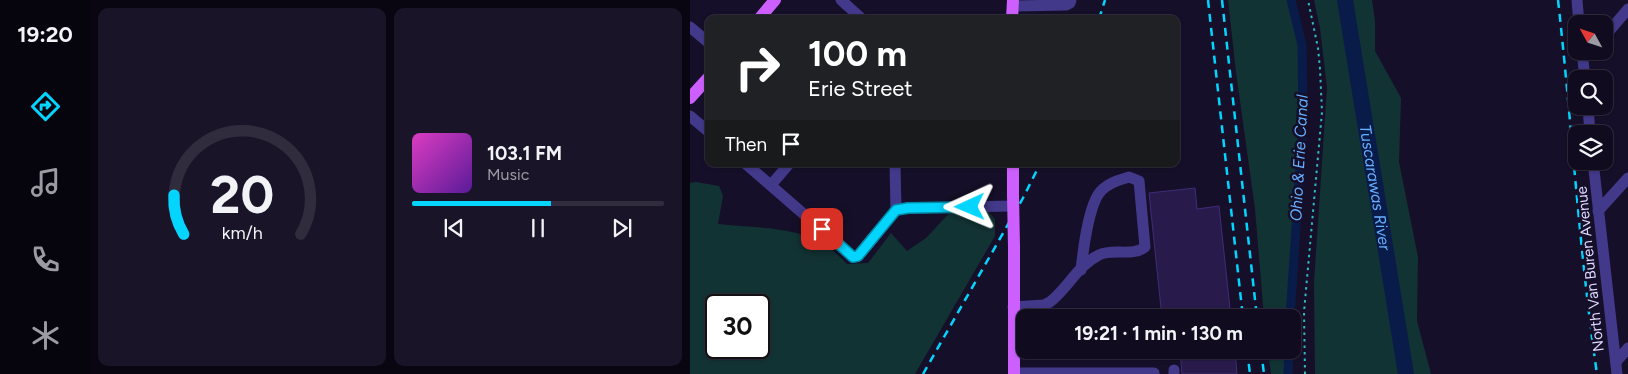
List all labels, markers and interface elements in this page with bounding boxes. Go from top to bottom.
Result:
north arrow [1568,15,1612,60]
map controls [1568,15,1613,170]
text: 19:20 [17,21,73,48]
text: 100 m [808,33,907,75]
icon: right [725,35,790,100]
button: search [1568,70,1613,115]
text: Erie Street [808,75,913,102]
icon: directions [28,89,63,124]
water label: Ohio & Erie Canal [1286,94,1312,222]
water label: Tuscarawas River [1356,123,1395,252]
button: layers [1568,125,1613,170]
icon: arrive [777,130,805,158]
text: Then [725,133,767,156]
text: 103.1 FM [487,142,562,165]
text: 20 [210,164,274,226]
icon: music [28,165,63,200]
text: Music [487,165,529,184]
position arrow [943,180,995,232]
street label: North Van Buren Avenue [1572,185,1608,353]
pin [801,208,843,250]
icon: previous [440,214,468,242]
icon: pause [524,214,552,242]
icon: next [608,214,636,242]
icon: arrive [808,215,836,243]
text: km/h [222,222,262,243]
icon: phone [28,242,63,277]
speed limit sign: 30 [705,294,770,359]
icon: climate [28,318,63,353]
text: 19:21 · 1 min · 130 m [1074,322,1243,345]

